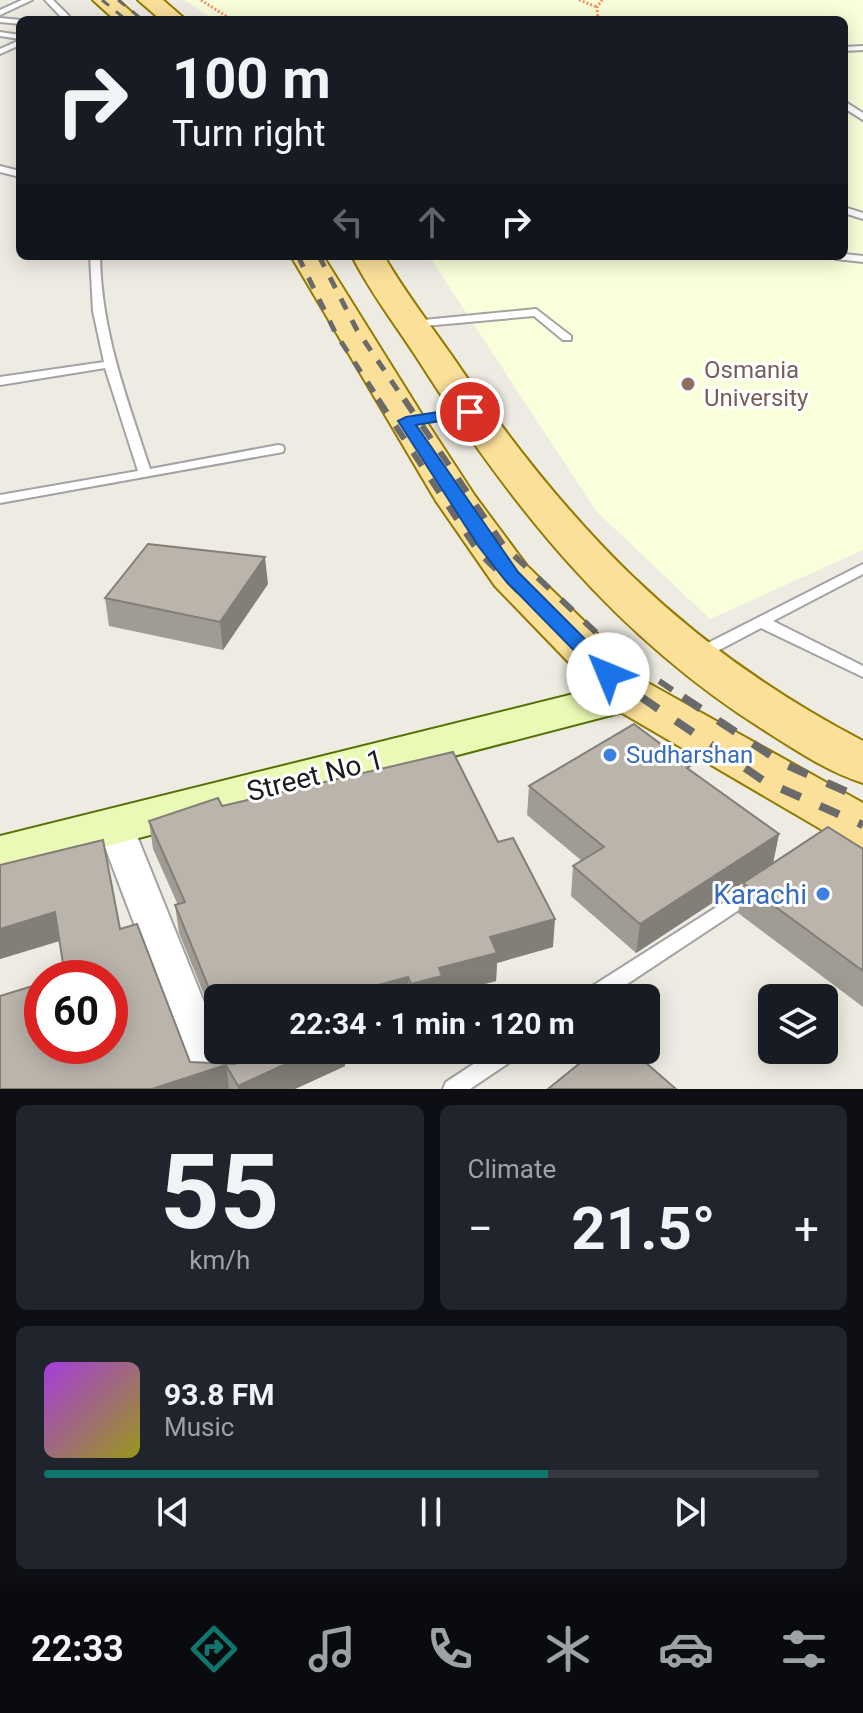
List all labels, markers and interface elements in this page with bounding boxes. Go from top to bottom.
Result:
text: 100 m [172,46,331,112]
icon: right [40,48,144,152]
text: Turn right [172,113,325,155]
icon: left [326,200,370,244]
icon: ahead [410,200,454,244]
icon: right [494,200,538,244]
place label: Osmania University [704,356,809,412]
marker: Osmania University [679,375,697,393]
pin [436,378,504,446]
icon: arrive [448,390,492,434]
position arrow [566,632,650,716]
place label: Sudharshan [626,741,753,769]
street label: Street No 1 [243,743,387,808]
marker: Sudharshan [601,746,619,764]
place label: Karachi [713,878,807,911]
marker: Karachi [814,885,832,903]
speed limit sign: 60 [24,960,128,1064]
map controls [758,984,838,1064]
button: layers [758,984,838,1064]
text: 22:34 · 1 min · 120 m [289,1006,575,1041]
text: 55 [160,1132,279,1253]
text: Climate [468,1154,556,1184]
text: 21.5° [571,1193,715,1264]
text: − [468,1203,493,1255]
text: + [794,1203,819,1255]
text: km/h [189,1245,250,1275]
text: 93.8 FM [164,1377,275,1412]
text: Music [164,1412,234,1442]
icon: previous [151,1490,195,1534]
icon: pause [409,1490,453,1534]
icon: next [668,1490,712,1534]
icon: directions [186,1621,242,1677]
icon: music [304,1621,360,1677]
icon: phone [422,1621,478,1677]
icon: climate [540,1621,596,1677]
icon: car [658,1621,714,1677]
icon: filters [776,1621,832,1677]
text: 22:33 [31,1628,124,1670]

